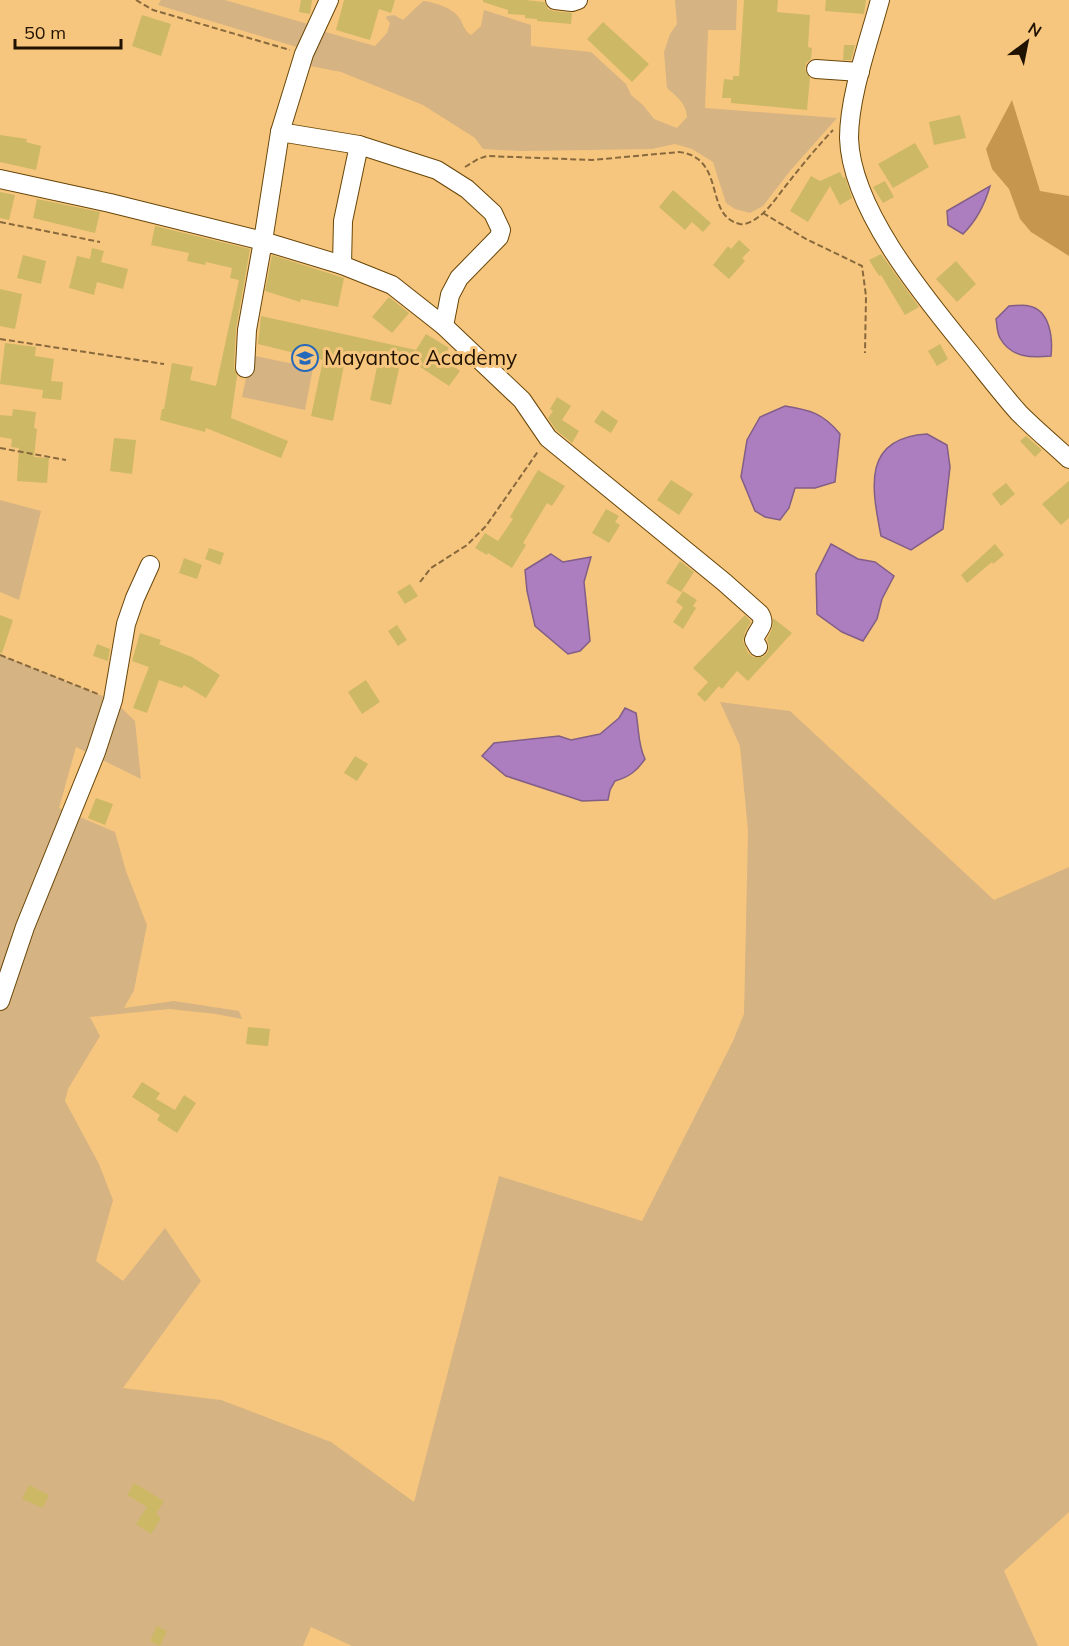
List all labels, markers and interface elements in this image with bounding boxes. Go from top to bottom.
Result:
scale bar [15,12,122,50]
north arrow [997,12,1057,72]
text: N [1025,18,1045,41]
text: 50 m [24,21,66,44]
school or university icon: Mayantoc Academy [290,343,320,373]
place label: Mayantoc Academy [324,344,517,370]

